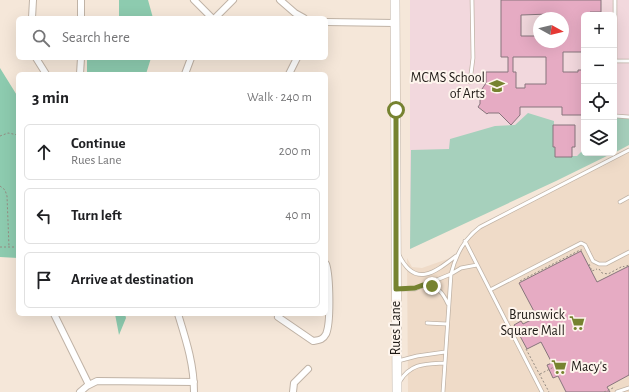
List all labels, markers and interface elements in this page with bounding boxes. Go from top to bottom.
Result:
north arrow [533,12,569,48]
map controls [581,12,617,156]
button: + [581,12,617,48]
search box [16,16,328,60]
icon: search [30,27,52,49]
text: Search here [62,30,130,45]
button: − [581,48,617,84]
place label: MCMS School of Arts [411,71,485,101]
school or university icon: MCMS School of Arts [488,77,506,95]
button: locate [581,84,617,120]
text: 3 min [32,89,69,106]
text: Walk · 240 m [247,91,312,104]
route start [387,101,405,119]
button: layers [581,120,617,156]
text: Continue [71,136,126,151]
icon: ahead [33,141,55,163]
text: 200 m [279,145,311,158]
text: Rues Lane [71,154,122,167]
icon: left [33,205,55,227]
text: Turn left [71,208,122,223]
text: 40 m [285,209,311,222]
icon: arrive [33,269,55,291]
text: Arrive at destination [71,272,194,287]
route end [423,277,441,295]
street label: Rues Lane [389,301,403,355]
place label: Brunswick Square Mall [501,308,566,338]
supermarket icon: Brunswick Square Mall [568,314,586,332]
supermarket icon: Macy's [550,358,568,376]
place label: Macy's [571,360,607,374]

